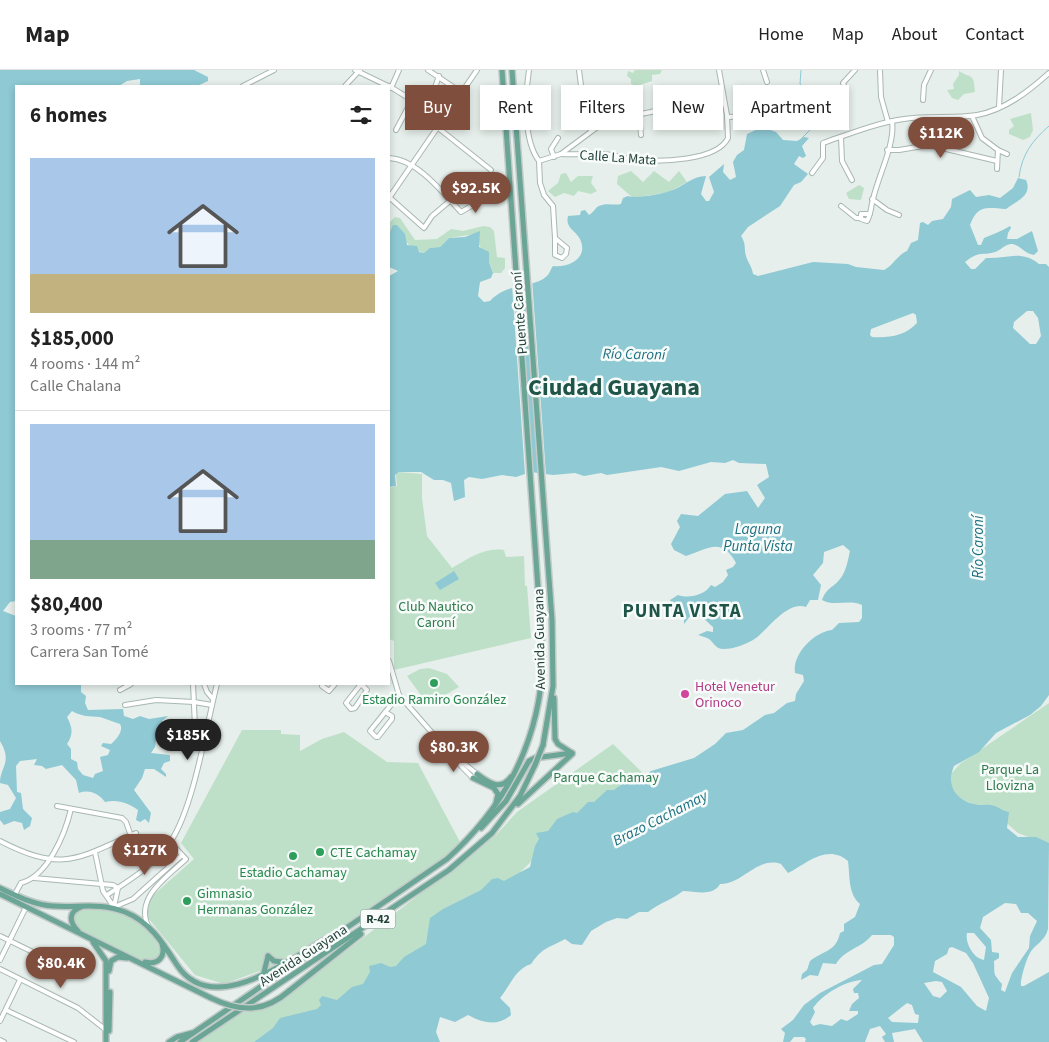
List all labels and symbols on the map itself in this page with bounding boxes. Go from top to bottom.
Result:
pin: $112K [906,116,976,159]
street label: Calle La Mata [579,145,657,171]
pin: $92.5K [435,172,517,214]
street label: Puente Caroní [507,270,533,355]
water label: Río Caroní [602,343,668,366]
district label: Ciudad Guayana [528,370,700,405]
water label: Río Caroní [968,513,989,579]
water label: Laguna Punta Vista [723,519,793,557]
street label: Avenida Guayana [529,588,551,690]
park label: Club Nautico Caroní [398,597,474,633]
district label: PUNTA VISTA [622,598,742,625]
marker: Estadio Ramiro González [428,677,440,689]
place label: Hotel Venetur Orinoco [695,677,775,713]
marker: Hotel Venetur Orinoco [679,688,691,700]
place label: Estadio Ramiro González [362,690,506,710]
pin: $185K [153,718,223,761]
pin: $80.3K [413,730,495,773]
park label: Parque La Llovizna [981,760,1039,796]
park label: Parque Cachamay [553,768,659,788]
water label: Brazo Cachamay [609,785,712,851]
pin: $127K [110,834,180,876]
place label: CTE Cachamay [330,843,417,863]
marker: CTE Cachamay [314,846,326,858]
marker: Estadio Cachamay [287,850,299,862]
place label: Estadio Cachamay [239,863,347,883]
place label: Gimnasio Hermanas González [197,884,313,920]
marker: Gimnasio Hermanas González [181,895,193,907]
road number: R-42 [360,910,396,929]
street label: Avenida Guayana [256,920,351,992]
pin: $80.4K [20,946,102,989]

